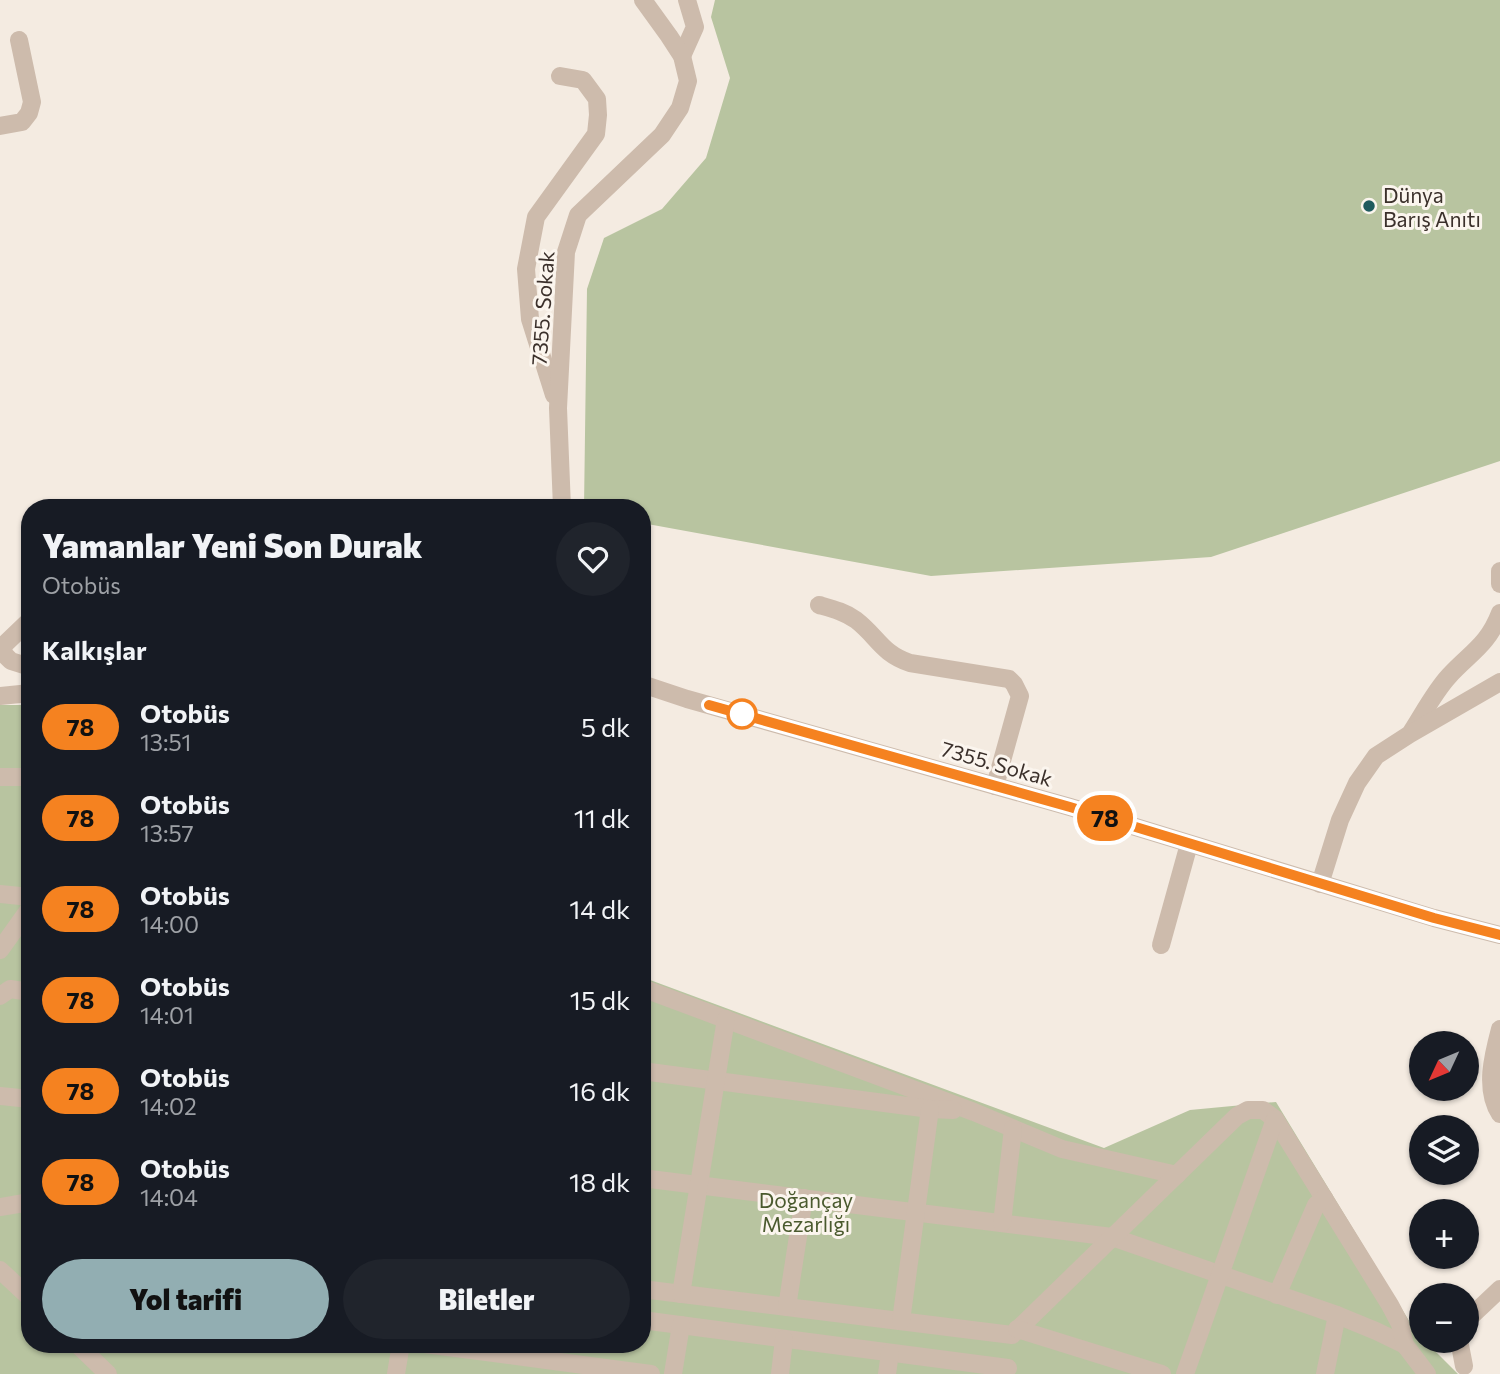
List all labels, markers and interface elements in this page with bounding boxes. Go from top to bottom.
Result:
place label: Dünya Barış Anıtı [1383,182,1481,231]
marker: Dünya Barış Anıtı [1361,198,1377,214]
street label: 7355. Sokak [526,250,558,366]
button: heart [556,522,630,596]
text: Yamanlar Yeni Son Durak [42,524,422,565]
text: Otobüs [42,571,121,599]
text: Kalkışlar [42,634,147,665]
text: Otobüs [140,697,230,728]
unlabelled marker [727,699,757,729]
text: 5 dk [581,711,630,742]
text: 78 [67,712,94,741]
text: 13:51 [140,728,191,756]
street label: 7355. Sokak [939,735,1055,791]
text: Otobüs [140,788,230,819]
line badge: 78 [1074,795,1136,841]
text: 11 dk [574,802,630,833]
text: 78 [67,803,94,832]
text: 78 [1091,803,1119,832]
text: 13:57 [140,819,194,847]
text: Otobüs [140,879,230,910]
text: 14 dk [569,893,630,924]
text: 78 [67,894,94,923]
text: 14:00 [140,910,199,938]
text: Otobüs [140,970,230,1001]
text: 15 dk [570,984,630,1015]
text: 78 [67,985,94,1014]
text: 14:01 [140,1001,194,1029]
north arrow [1409,1031,1479,1101]
map controls [1409,1031,1479,1353]
text: Otobüs [140,1061,230,1092]
text: 16 dk [569,1075,630,1106]
text: 78 [67,1076,94,1105]
text: 14:02 [140,1092,197,1120]
button: layers [1409,1115,1479,1185]
text: Otobüs [140,1152,230,1183]
text: 18 dk [569,1166,630,1197]
text: 78 [67,1167,94,1196]
text: 14:04 [140,1183,198,1211]
park label: Doğançay Mezarlığı [759,1187,853,1236]
button: + [1409,1199,1479,1269]
button: Yol tarifi [42,1259,329,1339]
button: Biletler [343,1259,630,1339]
button: − [1409,1283,1479,1353]

